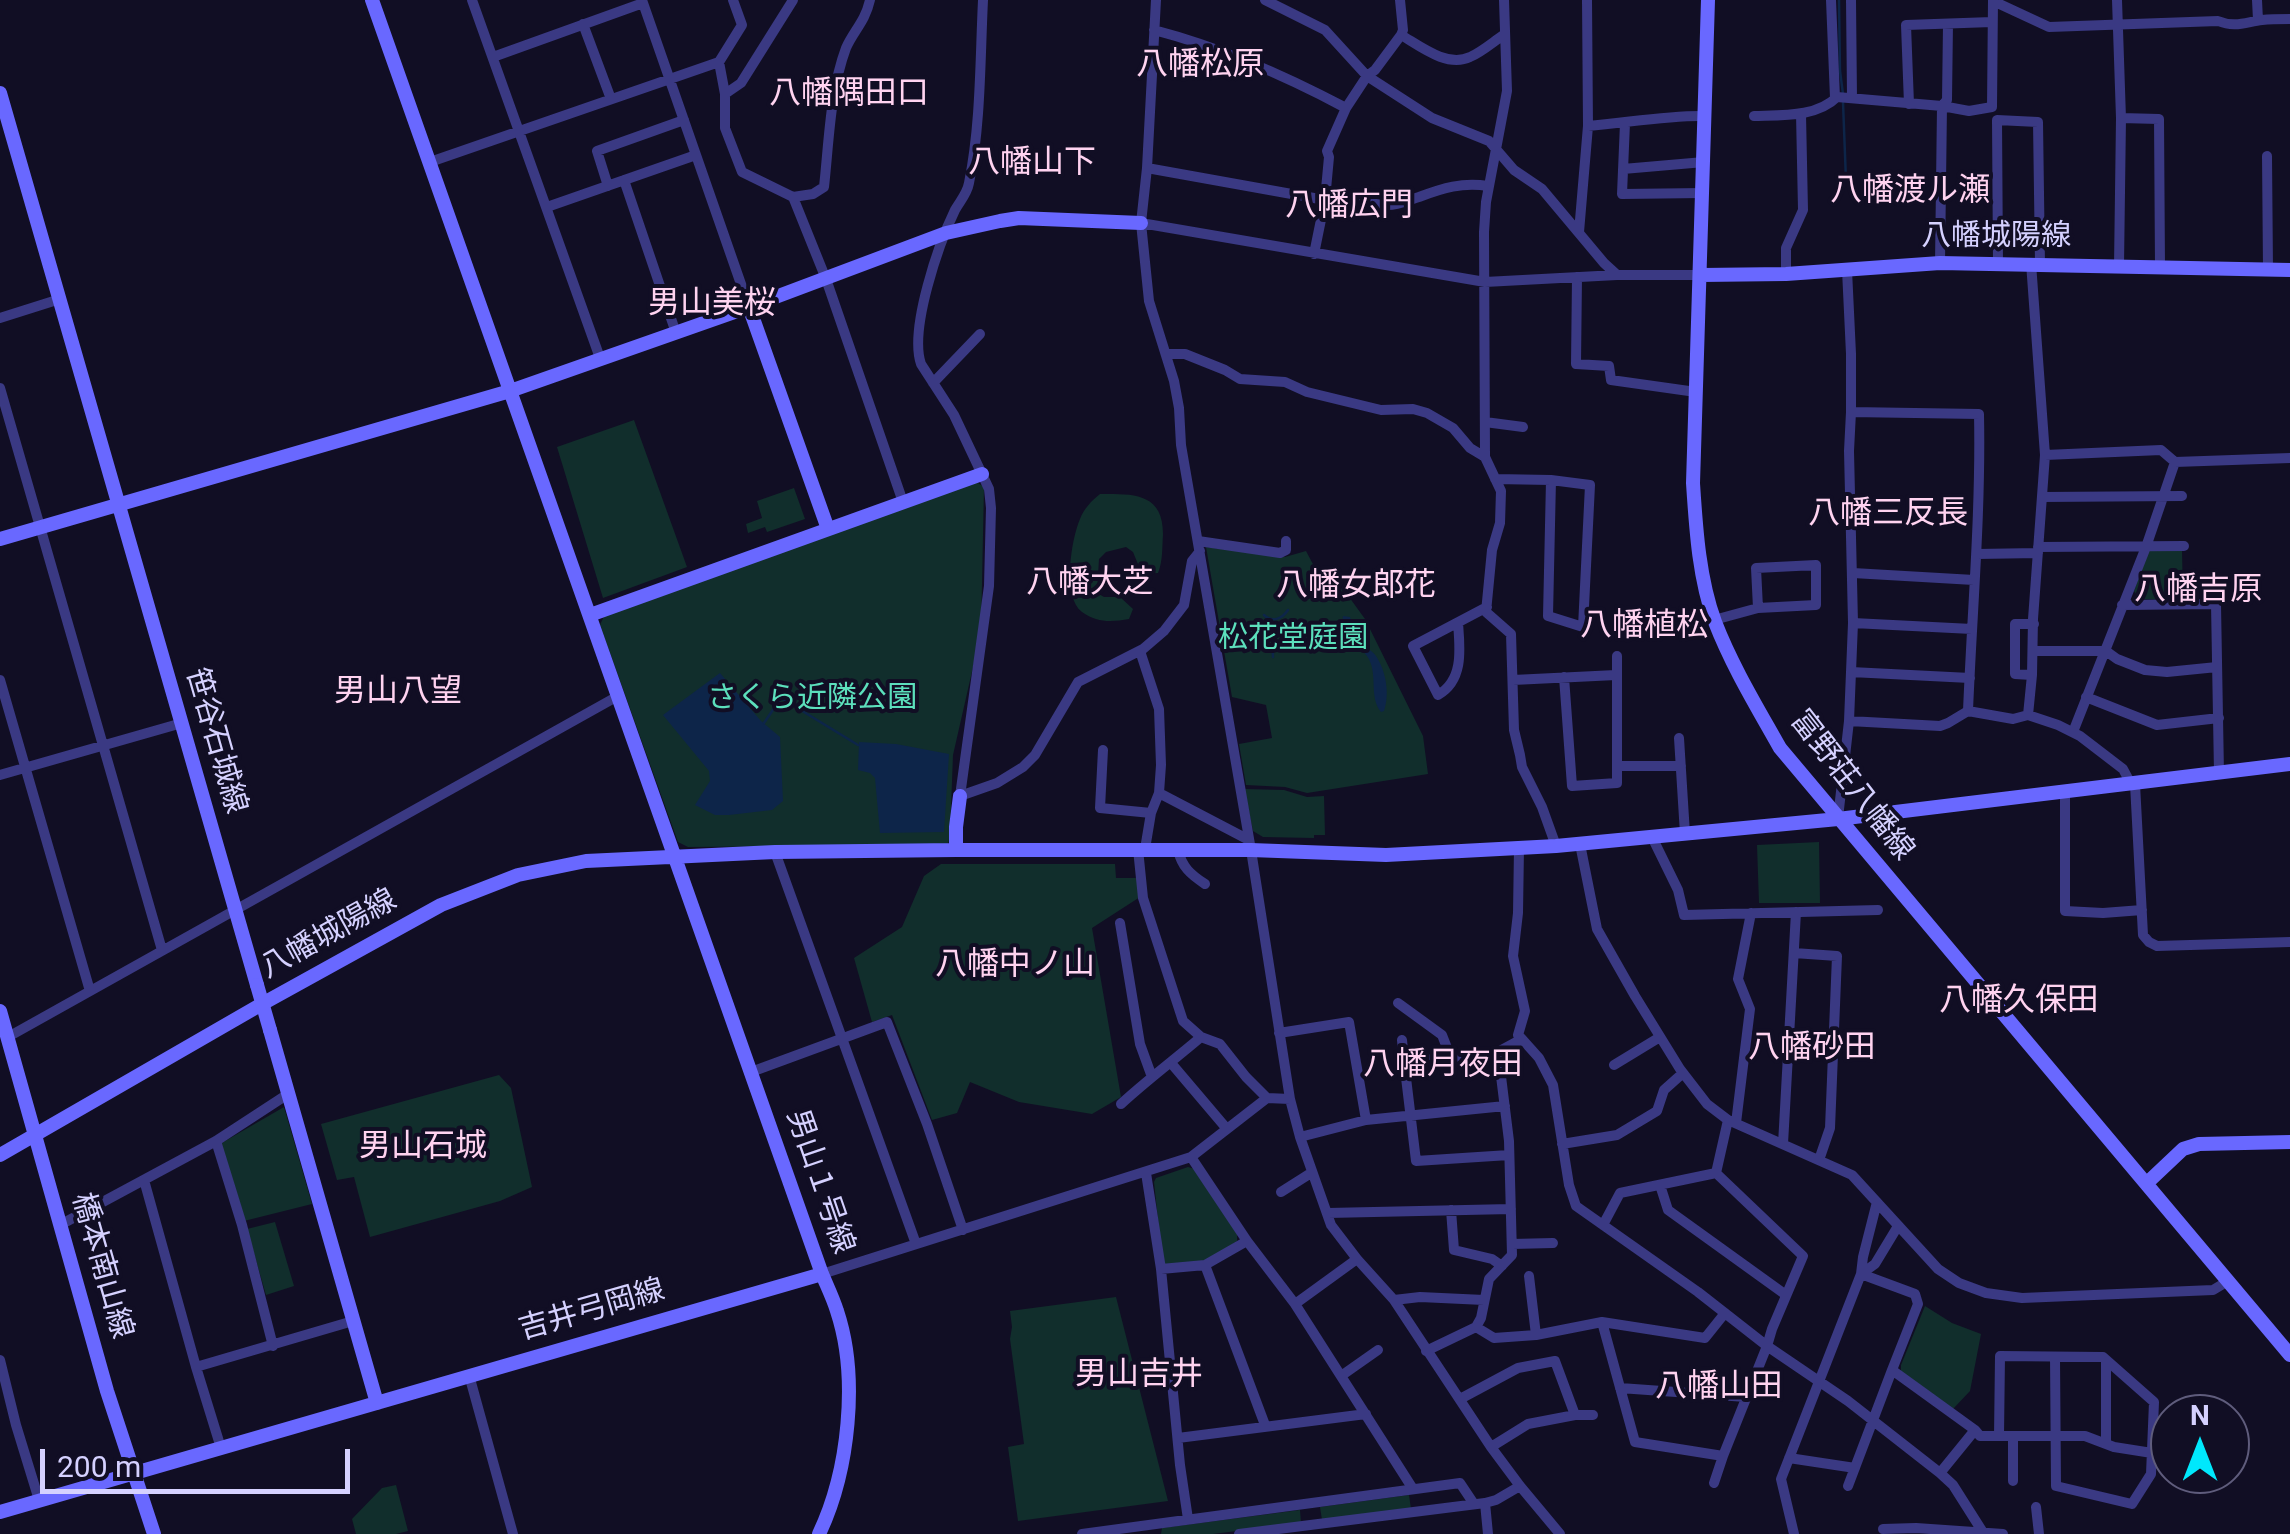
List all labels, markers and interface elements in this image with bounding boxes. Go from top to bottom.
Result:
district label: 八幡松原 [1136,47,1264,85]
district label: 八幡隅田口 [769,76,929,114]
district label: 八幡山下 [968,145,1096,183]
district label: 八幡渡ル瀬 [1830,173,1990,211]
district label: 八幡広門 [1285,188,1413,226]
street label: 八幡城陽線 [1921,219,2071,255]
district label: 男山美桜 [648,286,776,324]
district label: 八幡三反長 [1808,496,1968,534]
district label: 八幡大芝 [1026,565,1154,603]
district label: 八幡女郎花 [1276,568,1436,606]
district label: 八幡吉原 [2134,572,2262,610]
district label: 八幡植松 [1580,608,1708,646]
park label: 松花堂庭園 [1218,621,1368,657]
street label: 笹谷石城線 [177,664,253,818]
district label: 男山八望 [334,674,462,712]
park label: さくら近隣公園 [707,681,917,717]
street label: 富野荘八幡線 [1781,704,1921,868]
street label: 八幡城陽線 [255,883,403,987]
district label: 八幡中ノ山 [935,947,1095,985]
district label: 八幡久保田 [1939,983,2099,1021]
district label: 八幡砂田 [1748,1030,1876,1068]
district label: 八幡月夜田 [1363,1047,1523,1085]
street label: 男山１号線 [778,1105,860,1259]
district label: 男山石城 [359,1129,487,1167]
street label: 橋本南山線 [63,1189,139,1343]
street label: 吉井弓岡線 [515,1273,669,1349]
district label: 男山吉井 [1075,1357,1203,1395]
district label: 八幡山田 [1655,1369,1783,1407]
north arrow [2150,1394,2250,1494]
text: N [2190,1399,2210,1432]
scale bar [45,1429,355,1491]
text: 200 m [57,1449,141,1484]

